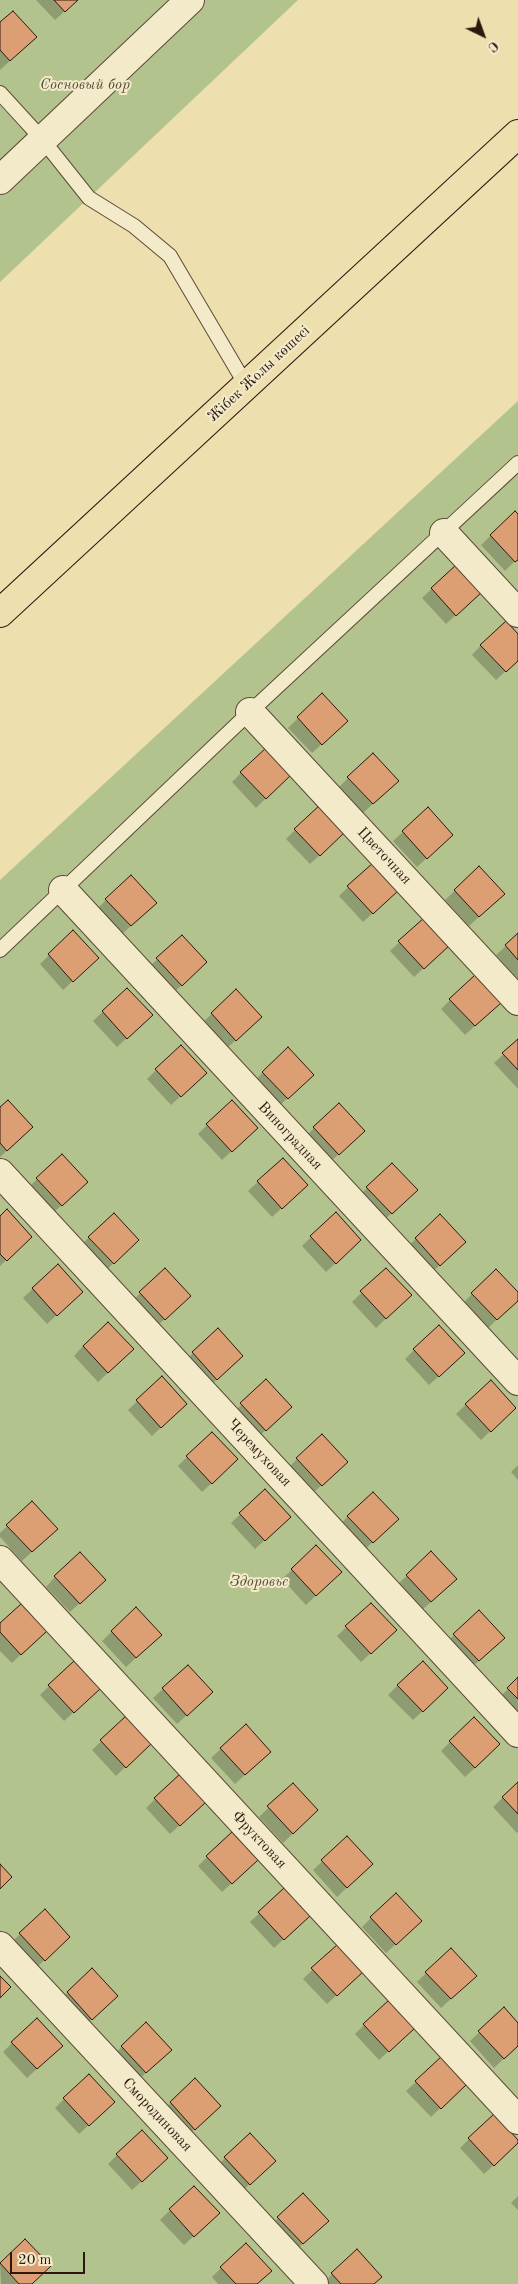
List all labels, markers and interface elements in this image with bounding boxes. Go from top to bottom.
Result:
north arrow [458,10,508,60]
text: С [485,38,501,54]
park label: Сосновый бор [40,76,130,94]
street label: Жібек Жолы көшесі [204,322,314,426]
street label: Цветочная [353,824,415,888]
street label: Виноградная [254,1098,326,1174]
street label: Черемуховая [223,1415,295,1491]
park label: Здоровье [230,1573,288,1591]
street label: Фруктовая [228,1807,290,1873]
street label: Смородиновая [118,2074,196,2156]
scale bar [12,2242,88,2274]
text: 20 m [18,2253,52,2268]

